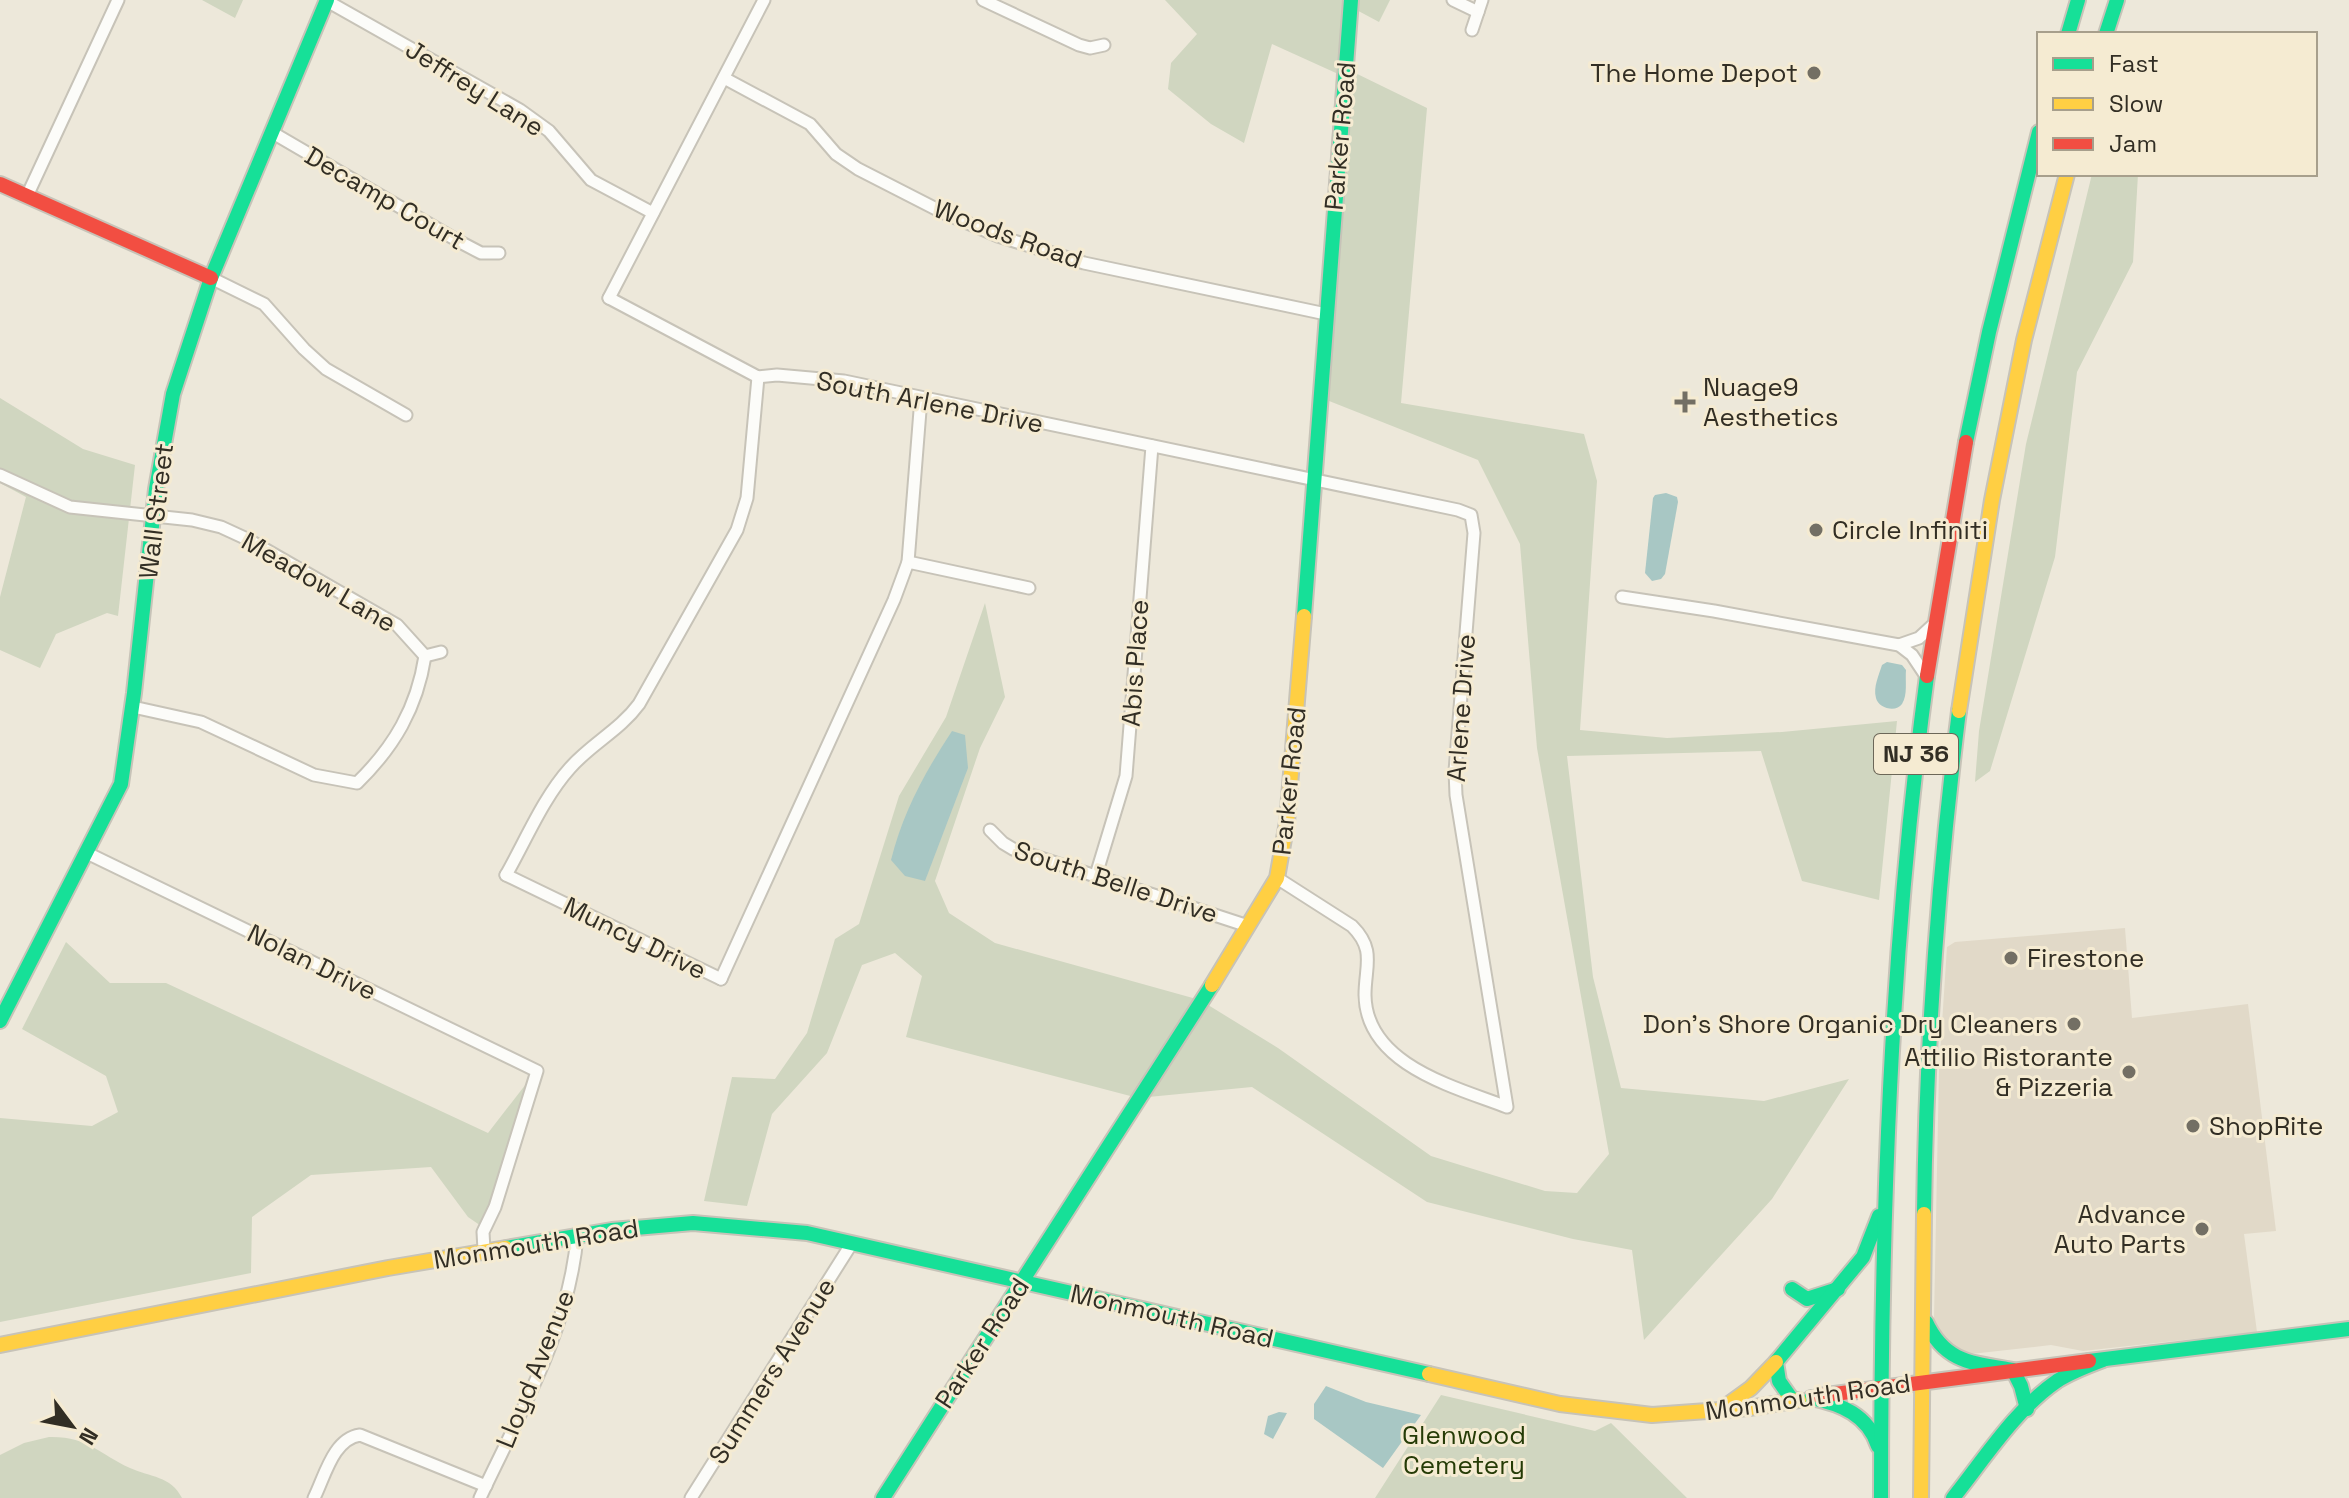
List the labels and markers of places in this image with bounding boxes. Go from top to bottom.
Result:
place label: The Home Depot [1590,56,1798,90]
marker: The Home Depot [1805,64,1823,82]
place label: Nuage9 Aesthetics [1703,370,1839,434]
marker: Nuage9 Aesthetics [1674,391,1696,413]
place label: Circle Infiniti [1832,513,1988,547]
marker: Circle Infiniti [1807,521,1825,539]
place label: Firestone [2027,941,2144,975]
marker: Firestone [2002,949,2020,967]
place label: Don's Shore Organic Dry Cleaners [1643,1007,2058,1041]
marker: Don's Shore Organic Dry Cleaners [2065,1015,2083,1033]
place label: Attilio Ristorante & Pizzeria [1904,1040,2113,1104]
marker: Attilio Ristorante & Pizzeria [2120,1063,2138,1081]
place label: ShopRite [2209,1109,2323,1143]
marker: ShopRite [2184,1117,2202,1135]
place label: Advance Auto Parts [2054,1197,2186,1261]
marker: Advance Auto Parts [2193,1220,2211,1238]

